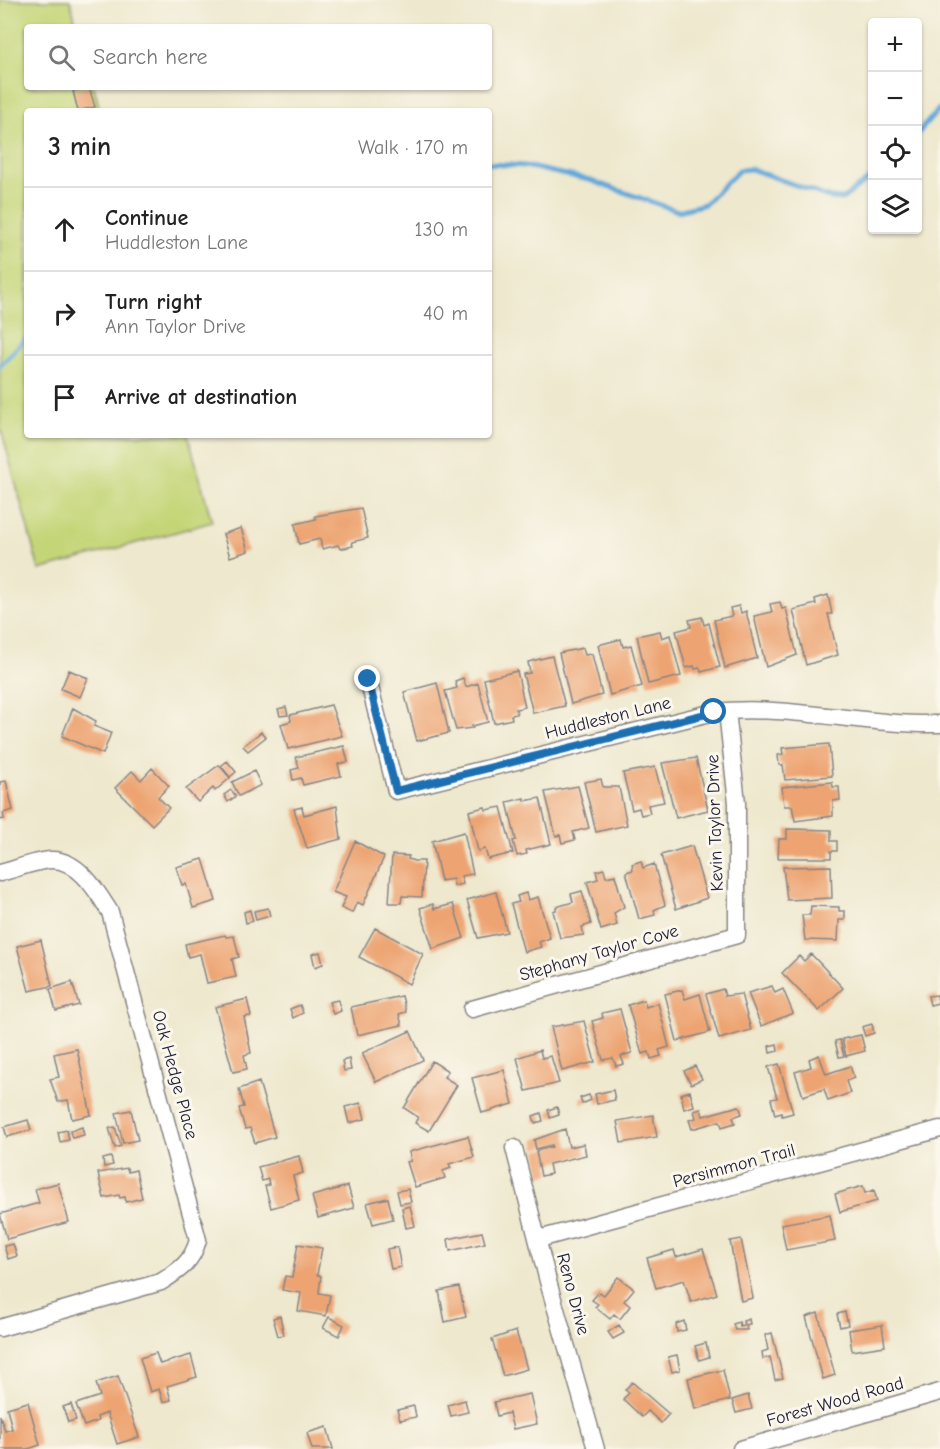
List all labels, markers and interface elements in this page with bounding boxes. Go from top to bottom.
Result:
map controls [868,18,922,234]
button: + [868,18,922,72]
search box [24,24,492,90]
icon: search [45,41,78,74]
text: Search here [93,44,208,70]
button: − [868,72,922,126]
button: locate [868,126,922,180]
text: 3 min [48,132,111,162]
text: Walk · 170 m [358,136,468,159]
button: layers [868,180,922,234]
text: Continue [105,205,188,231]
icon: ahead [48,213,81,246]
text: 130 m [415,218,468,241]
text: Huddleston Lane [105,231,248,254]
text: Turn right [105,289,202,315]
icon: right [48,297,81,330]
text: 40 m [423,302,468,325]
text: Ann Taylor Drive [105,315,246,338]
icon: arrive [48,381,81,414]
text: Arrive at destination [105,384,297,410]
route end [354,665,380,691]
street label: Huddleston Lane [543,692,673,744]
route start [700,698,726,724]
street label: Kevin Taylor Drive [702,754,728,892]
street label: Stephany Taylor Cove [517,920,681,986]
street label: Oak Hedge Place [148,1008,202,1142]
street label: Persimmon Trail [671,1140,797,1192]
street label: Reno Drive [552,1251,594,1337]
street label: Forest Wood Road [764,1372,906,1432]

